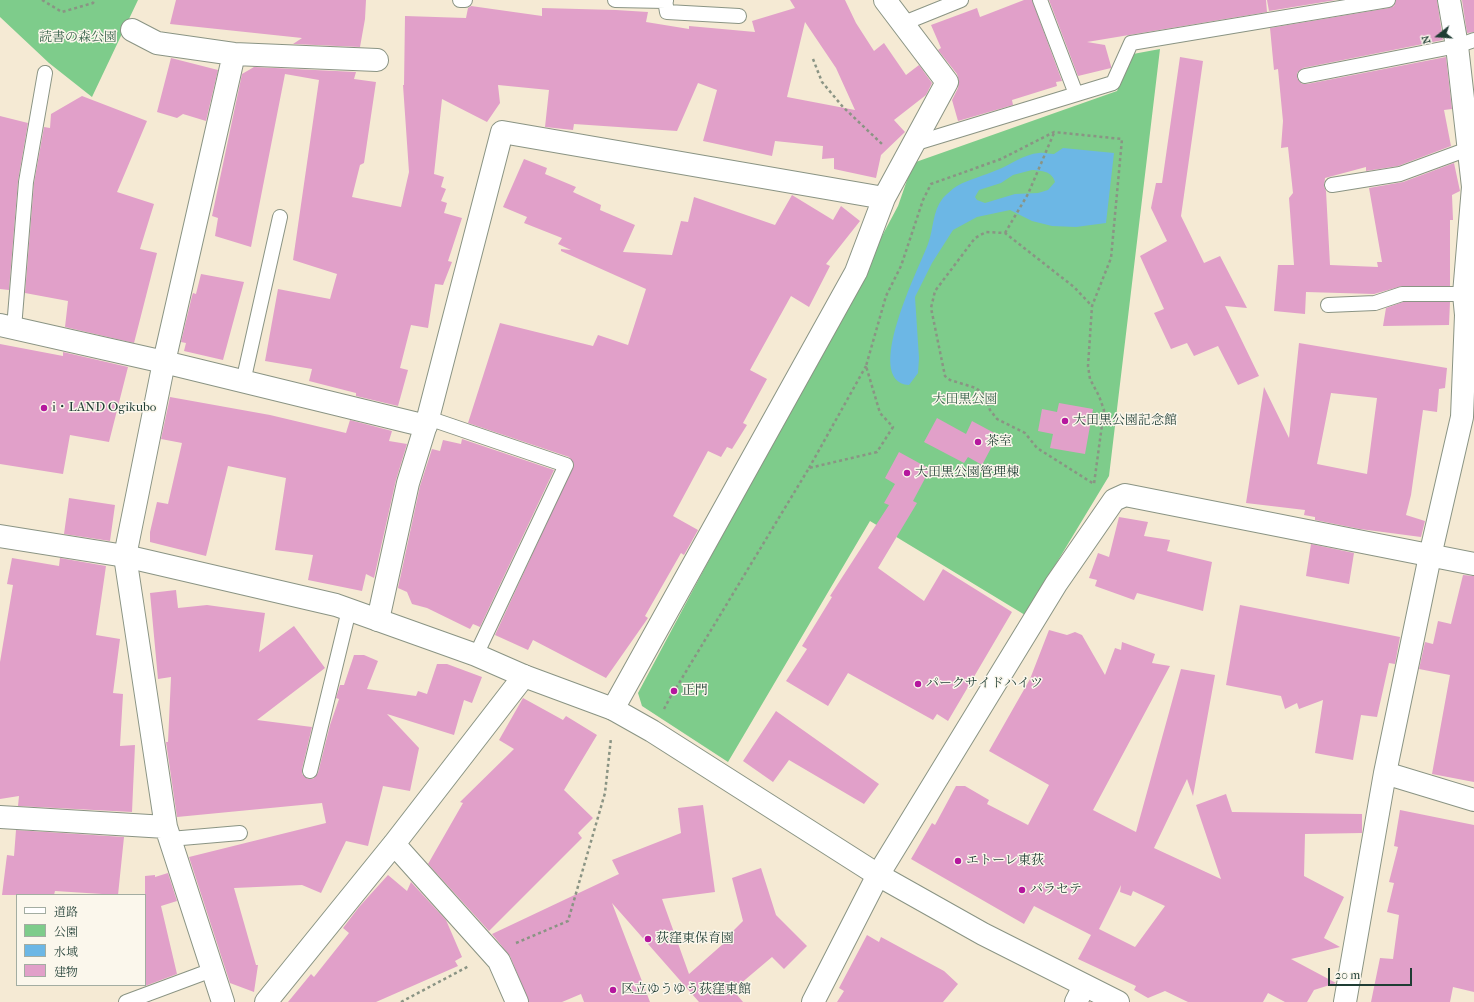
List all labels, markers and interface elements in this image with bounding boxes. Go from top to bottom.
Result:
north arrow [1418,16,1458,56]
park label: 読書の森公園 [39,30,117,46]
text: N [1419,34,1433,46]
park label: 大田黒公園 [933,392,997,408]
place label: i・LAND Ogikubo [52,400,156,416]
marker: i・LAND Ogikubo [39,403,49,413]
place label: 大田黒公園記念館 [1073,413,1177,429]
marker: 大田黒公園記念館 [1060,416,1070,426]
place label: 茶室 [986,434,1012,450]
marker: 茶室 [973,437,983,447]
place label: 大田黒公園管理棟 [915,465,1019,481]
marker: 大田黒公園管理棟 [902,468,912,478]
place label: パークサイドハイツ [926,676,1043,692]
marker: パークサイドハイツ [913,679,923,689]
place label: 正門 [682,683,708,699]
marker: 正門 [669,686,679,696]
place label: エトーレ東荻 [966,853,1044,869]
marker: エトーレ東荻 [953,856,963,866]
place label: パラセテ [1030,882,1082,898]
marker: パラセテ [1017,885,1027,895]
legend [16,894,146,986]
text: 道路 [54,905,78,919]
text: 公園 [54,925,78,939]
place label: 荻窪東保育園 [656,931,734,947]
marker: 荻窪東保育園 [643,934,653,944]
text: 水域 [54,945,78,959]
scale bar [1330,960,1414,986]
text: 建物 [54,965,78,979]
text: 20 m [1335,968,1360,982]
place label: 区立ゆうゆう荻窪東館 [621,982,751,998]
marker: 区立ゆうゆう荻窪東館 [608,985,618,995]

